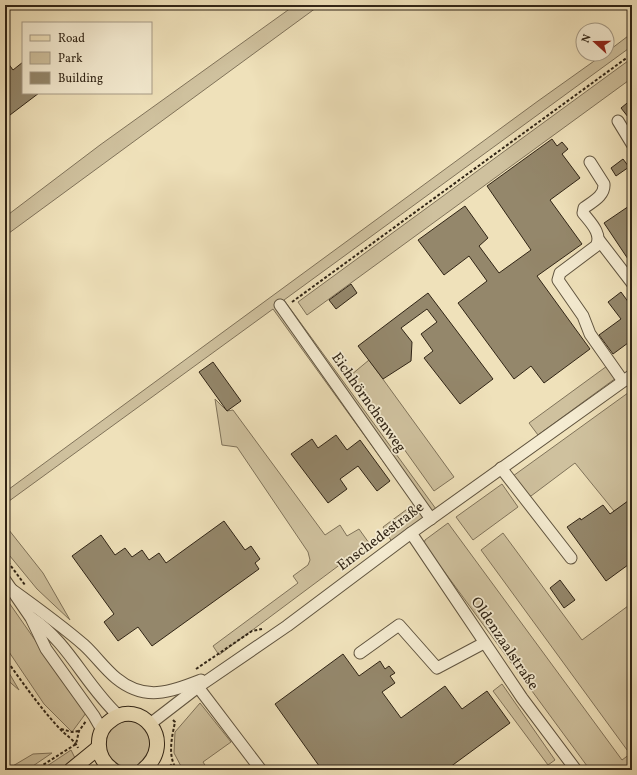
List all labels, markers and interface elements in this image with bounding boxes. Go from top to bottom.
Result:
legend [22,22,152,94]
north arrow [575,22,615,62]
text: Road [58,31,85,47]
text: N [579,33,595,45]
text: Park [58,51,83,67]
text: Building [58,71,103,87]
street label: Eichhörnchenweg [326,349,411,458]
street label: Enschedestraße [333,497,429,577]
street label: Oldenzaalstraße [465,593,543,695]

